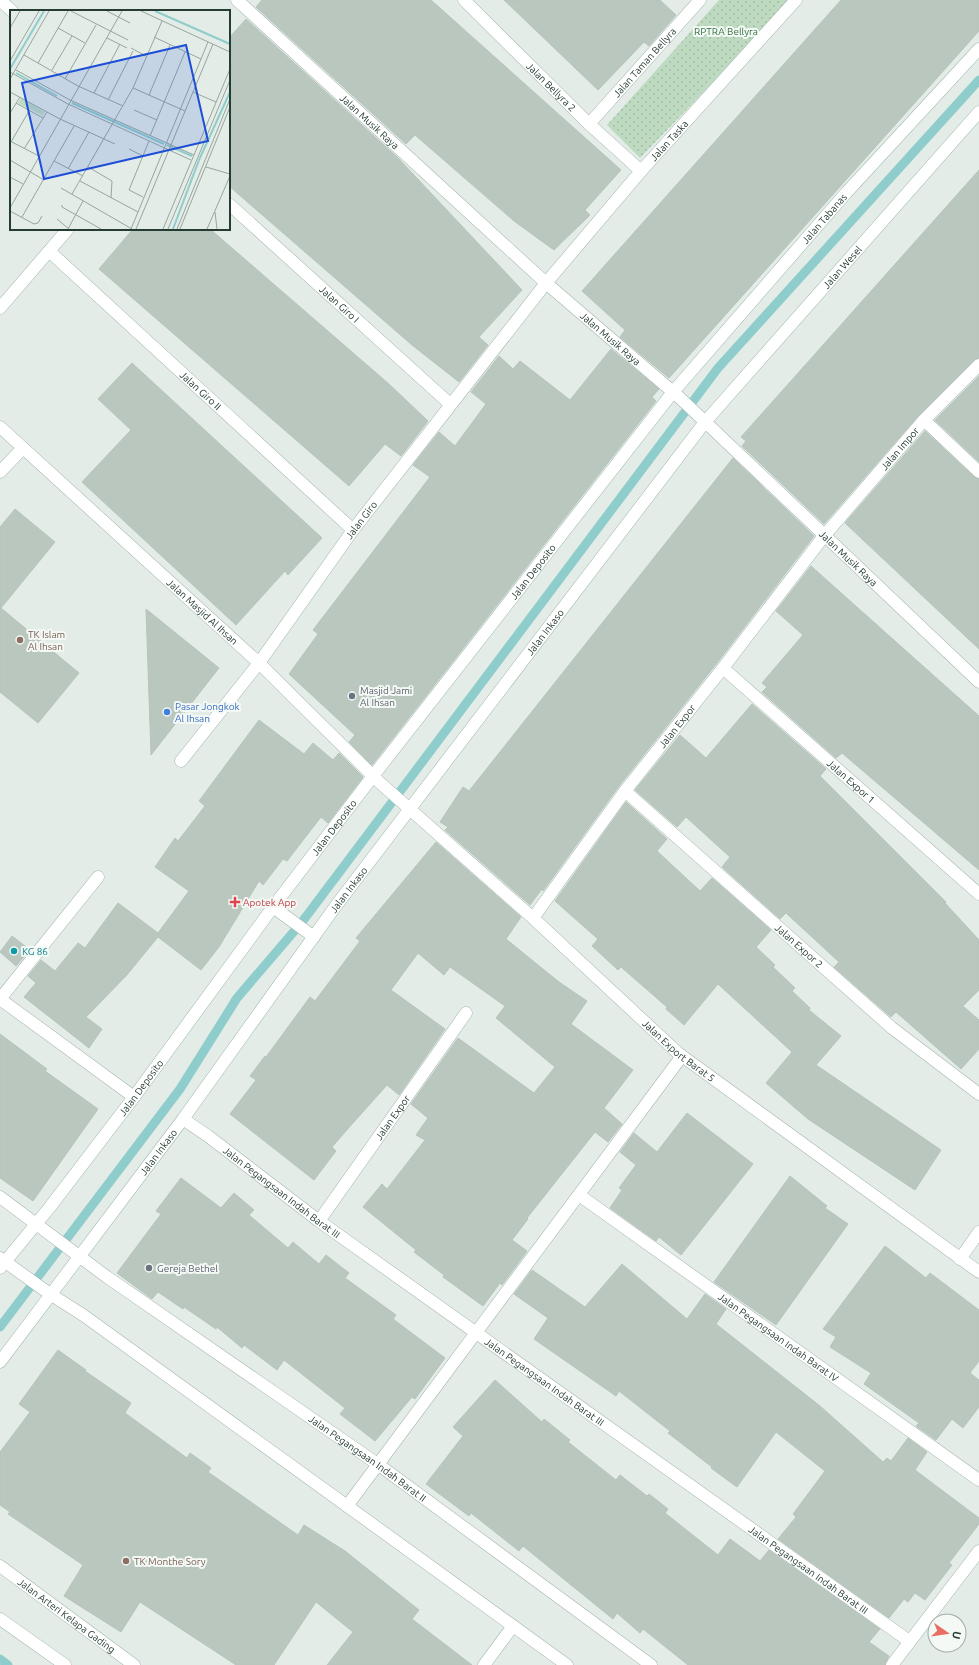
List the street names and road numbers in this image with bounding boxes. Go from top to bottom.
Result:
street label: Jalan Taman Bellyra [611,26,678,99]
street label: Jalan Bellyra 2 [524,60,578,114]
street label: Jalan Musik Raya [338,92,401,152]
street label: Jalan Taska [648,118,690,163]
street label: Jalan Tabanas [800,191,849,246]
street label: Jalan Wesel [821,244,864,291]
street label: Jalan Giro I [317,284,361,325]
street label: Jalan Musik Raya [578,310,642,368]
street label: Jalan Giro II [178,369,223,412]
street label: Jalan Impor [879,425,921,472]
street label: Jalan Giro [343,499,379,541]
street label: Jalan Musik Raya [817,528,879,588]
street label: Jalan Deposito [508,542,558,601]
street label: Jalan Masjid Al Ihsan [164,577,240,647]
street label: Jalan Inkaso [524,607,566,657]
street label: Jalan Expor [657,702,698,750]
street label: Jalan Expor 1 [825,758,877,806]
street label: Jalan Deposito [310,798,359,857]
street label: Jalan Inkaso [328,865,370,915]
street label: Jalan Expor 2 [773,922,825,970]
street label: Jalan Export Barat 5 [640,1018,717,1084]
street label: Jalan Deposito [117,1058,166,1118]
street label: Jalan Expor [373,1093,412,1142]
street label: Jalan Inkaso [138,1127,179,1177]
street label: Jalan Pegangsaan Indah Barat III [221,1145,342,1240]
street label: Jalan Pegangsaan Indah Barat IV [716,1291,841,1385]
street label: Jalan Pegangsaan Indah Barat III [483,1336,606,1428]
street label: Jalan Pegangsaan Indah Barat II [307,1413,428,1504]
street label: Jalan Pegangsaan Indah Barat III [747,1524,870,1616]
street label: Jalan Arteri Kelapa Gading [16,1576,117,1655]

